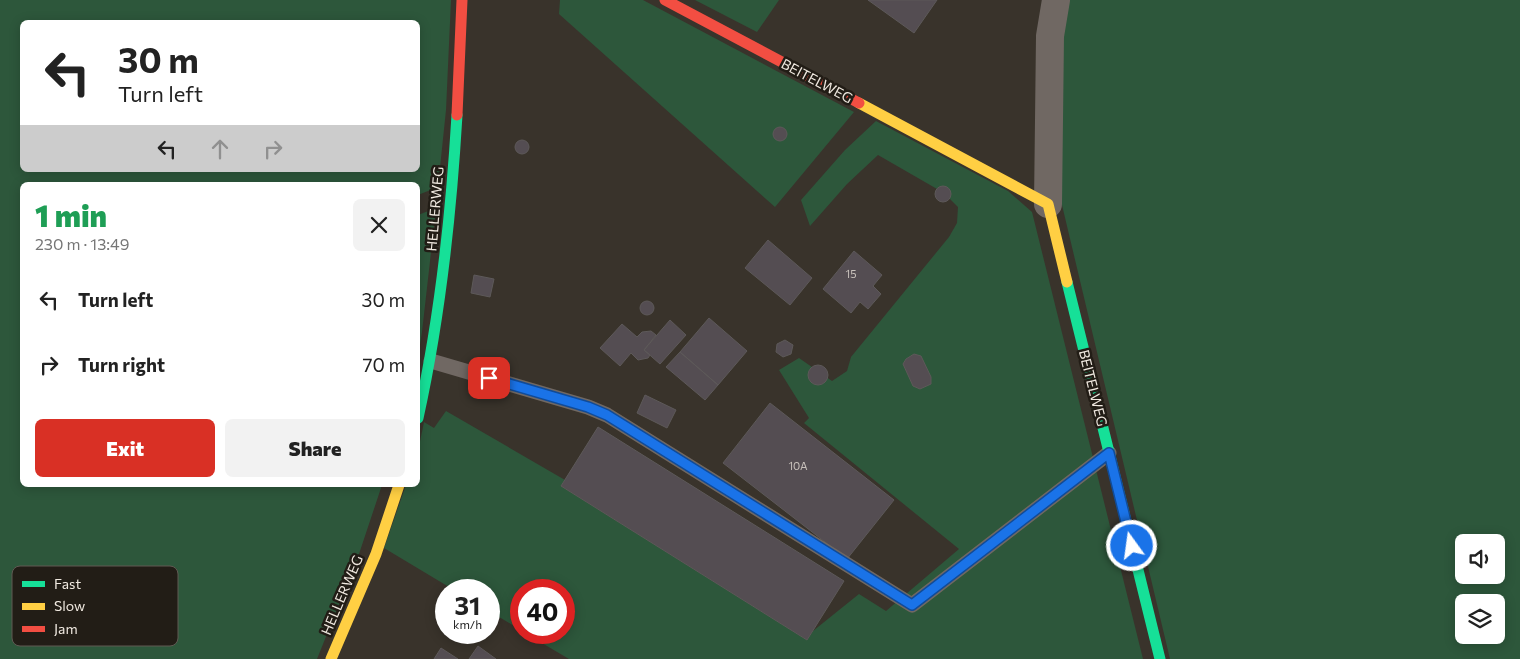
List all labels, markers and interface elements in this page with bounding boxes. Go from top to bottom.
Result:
text: 30 m [118,37,199,80]
icon: left [35,40,100,105]
street label: BEITELWEG [779,55,856,106]
text: Turn left [118,80,203,107]
icon: left [153,135,181,163]
icon: ahead [206,135,234,163]
icon: right [259,135,287,163]
street label: HELLERWEG [422,166,447,252]
text: 1 min [35,196,107,233]
button: close [353,199,405,251]
text: 230 m · 13:49 [35,234,129,253]
house number: 15 [845,267,857,280]
icon: left [35,286,63,314]
text: Turn left [78,288,153,311]
text: 30 m [362,288,405,311]
street label: BEITELWEG [1076,348,1111,428]
icon: right [35,351,63,379]
text: Turn right [78,353,165,376]
text: 70 m [362,353,405,376]
pin [468,357,510,399]
icon: arrive [475,364,503,392]
button: Exit [35,419,215,477]
button: Share [225,419,405,477]
house number: 10A [788,459,808,472]
position arrow [1105,519,1157,571]
map controls [1455,534,1505,644]
button: sound [1455,534,1505,584]
street label: HELLERWEG [317,552,366,637]
legend [12,566,178,646]
text: Fast [54,575,81,592]
speed limit sign: 40 [510,579,575,644]
text: 31 [455,590,480,620]
button: layers [1455,594,1505,644]
text: Slow [54,597,85,614]
text: km/h [453,617,482,631]
text: Jam [54,620,78,637]

